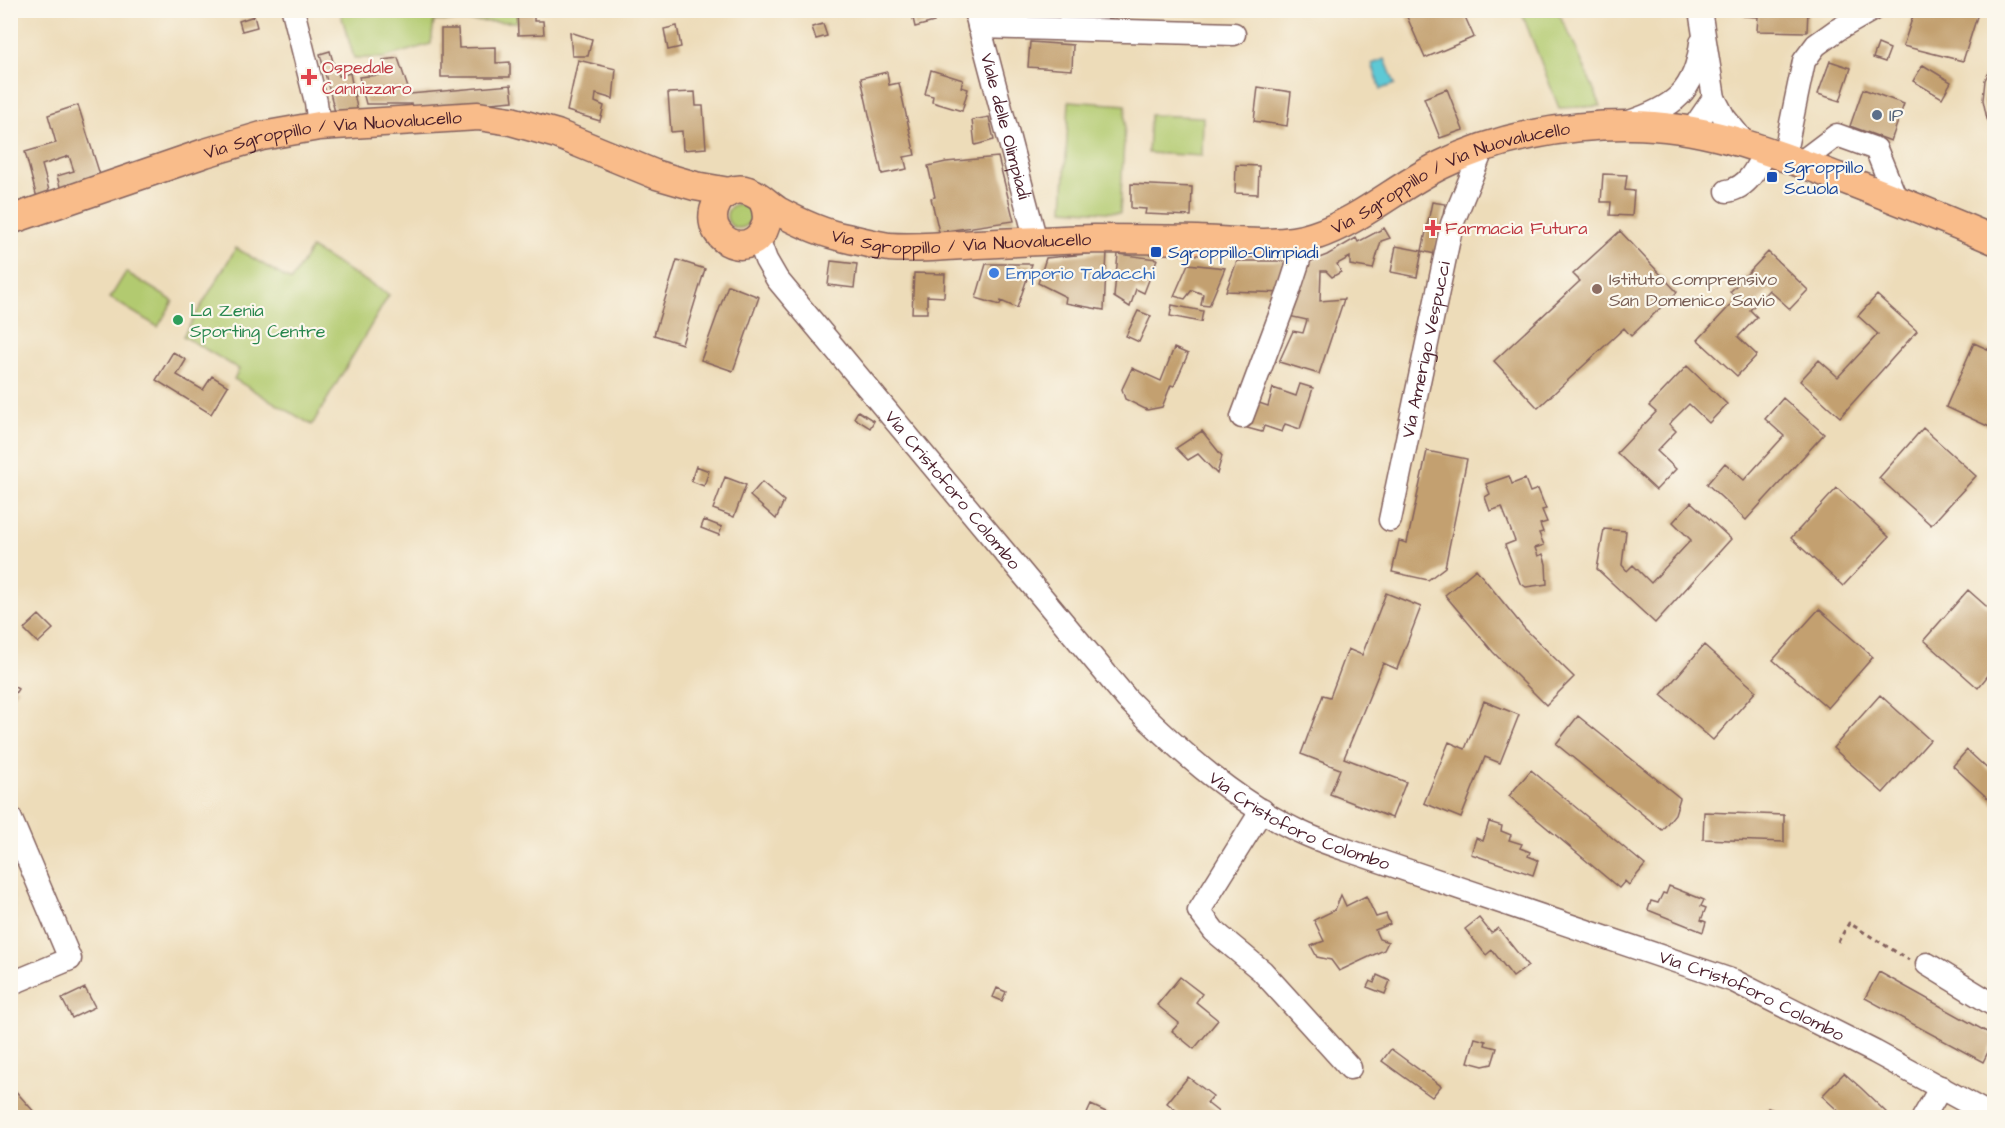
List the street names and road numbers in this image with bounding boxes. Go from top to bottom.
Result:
street label: Viale delle Olimpiadi [974,50,1036,202]
street label: Via Sgroppillo / Via Nuovalucello [201,105,463,166]
street label: Via Sgroppillo / Via Nuovalucello [1327,116,1572,241]
street label: Via Sgroppillo / Via Nuovalucello [828,223,1092,261]
street label: Via Amerigo Vespucci [1395,259,1457,440]
street label: Via Cristoforo Colombo [879,405,1026,575]
street label: Via Cristoforo Colombo [1203,766,1393,877]
street label: Via Cristoforo Colombo [1655,944,1848,1047]

